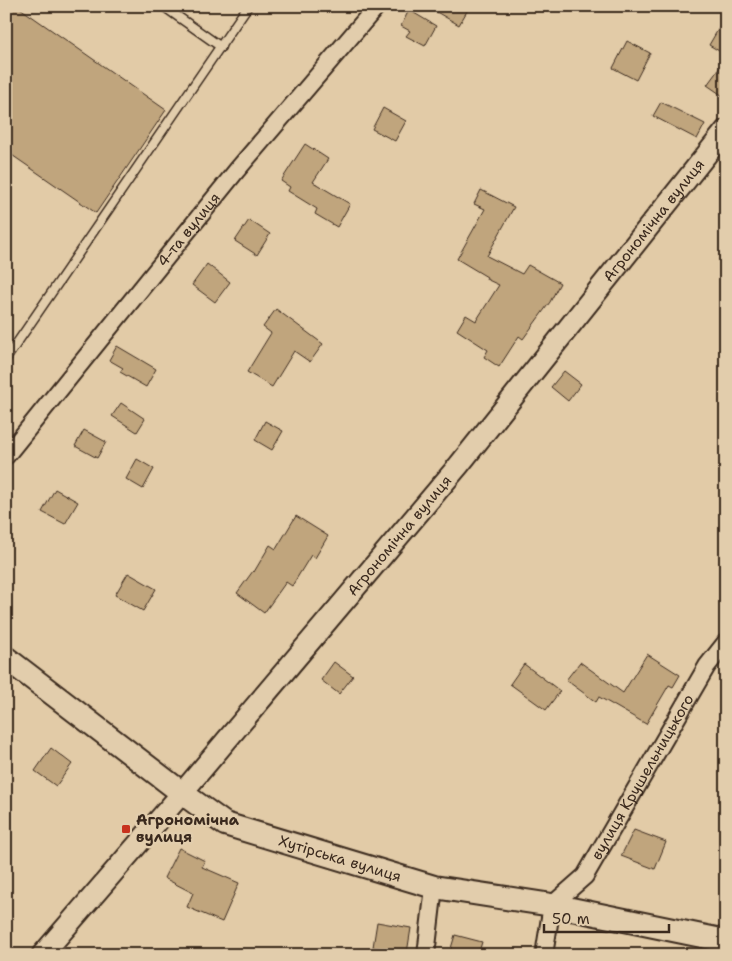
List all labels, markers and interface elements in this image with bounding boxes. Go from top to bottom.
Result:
street label: Агрономічна вулиця [599,155,709,286]
street label: 4-та вулиця [153,188,225,271]
street label: Агрономічна вулиця [343,471,456,600]
street label: вулиця Крушельницького [587,691,698,863]
place label: Агрономічна вулиця [136,810,240,847]
marker: Агрономічна вулиця [120,823,132,835]
street label: Хутірська вулиця [276,831,404,887]
scale bar [544,901,670,933]
text: 50 m [552,909,590,929]

